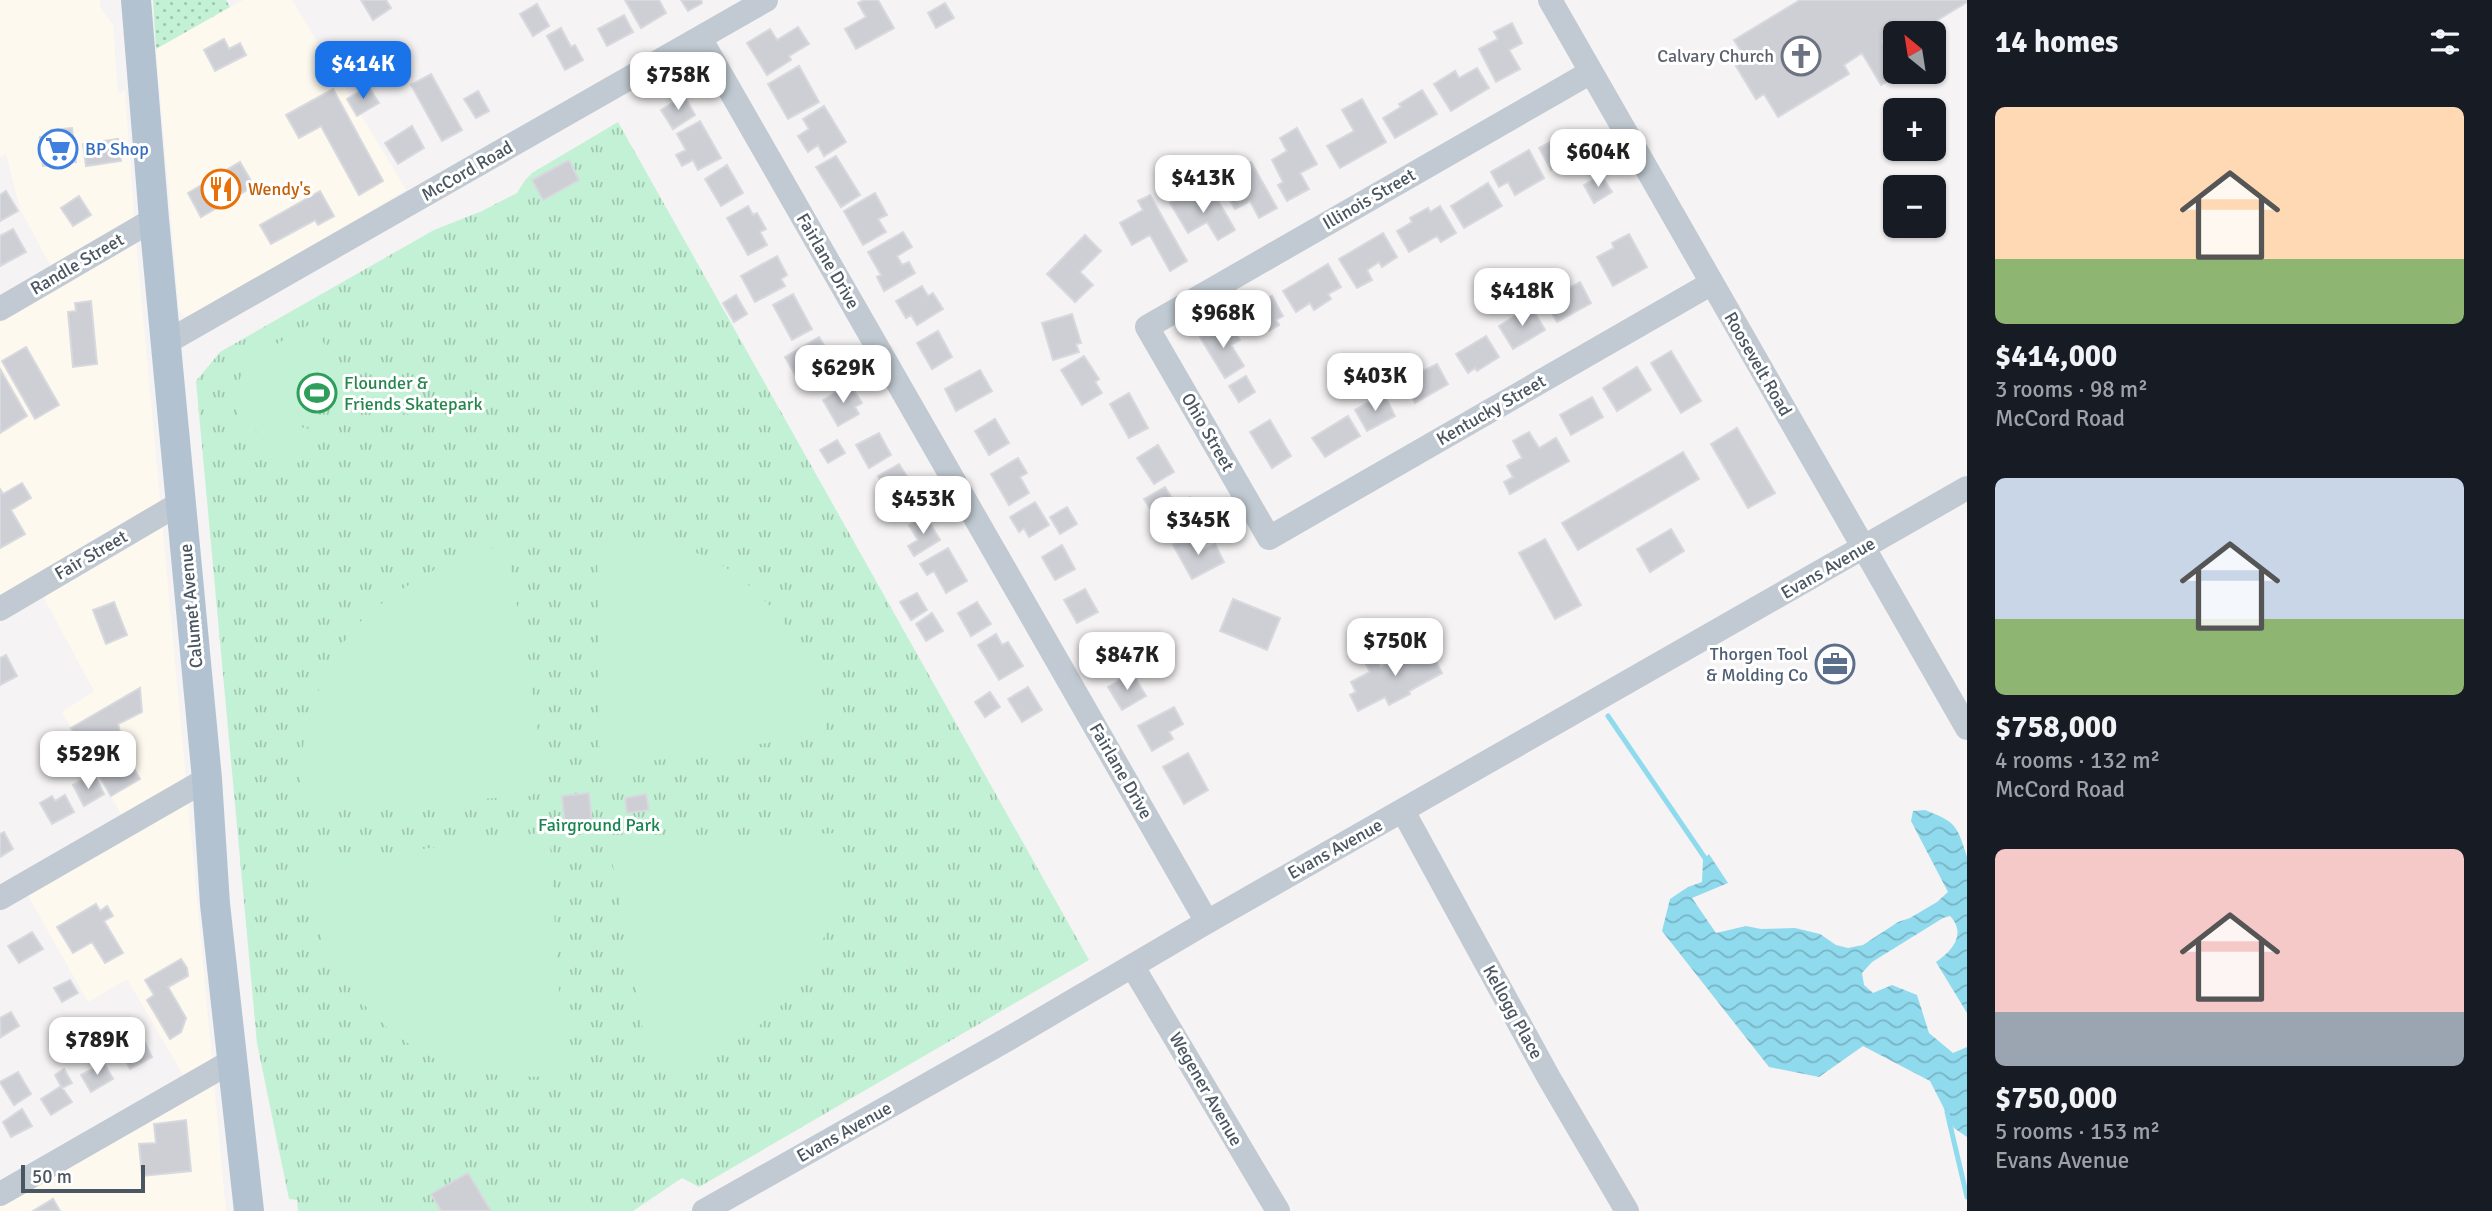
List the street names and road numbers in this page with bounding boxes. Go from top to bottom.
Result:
street label: McCord Road [418,136,516,206]
street label: Illinois Street [1319,164,1419,234]
street label: Fairlane Drive [792,209,864,313]
street label: Randle Street [26,228,128,300]
street label: Roosevelt Road [1719,308,1797,420]
street label: Kentucky Street [1433,370,1549,450]
street label: Ohio Street [1177,389,1239,475]
street label: Fair Street [51,525,131,585]
street label: Evans Avenue [1777,532,1879,604]
street label: Calumet Avenue [175,543,207,669]
street label: Fairlane Drive [1085,719,1157,823]
street label: Evans Avenue [1284,814,1386,884]
street label: Kellogg Place [1478,961,1548,1063]
street label: Wegener Avenue [1165,1028,1247,1150]
street label: Evans Avenue [793,1097,895,1167]

